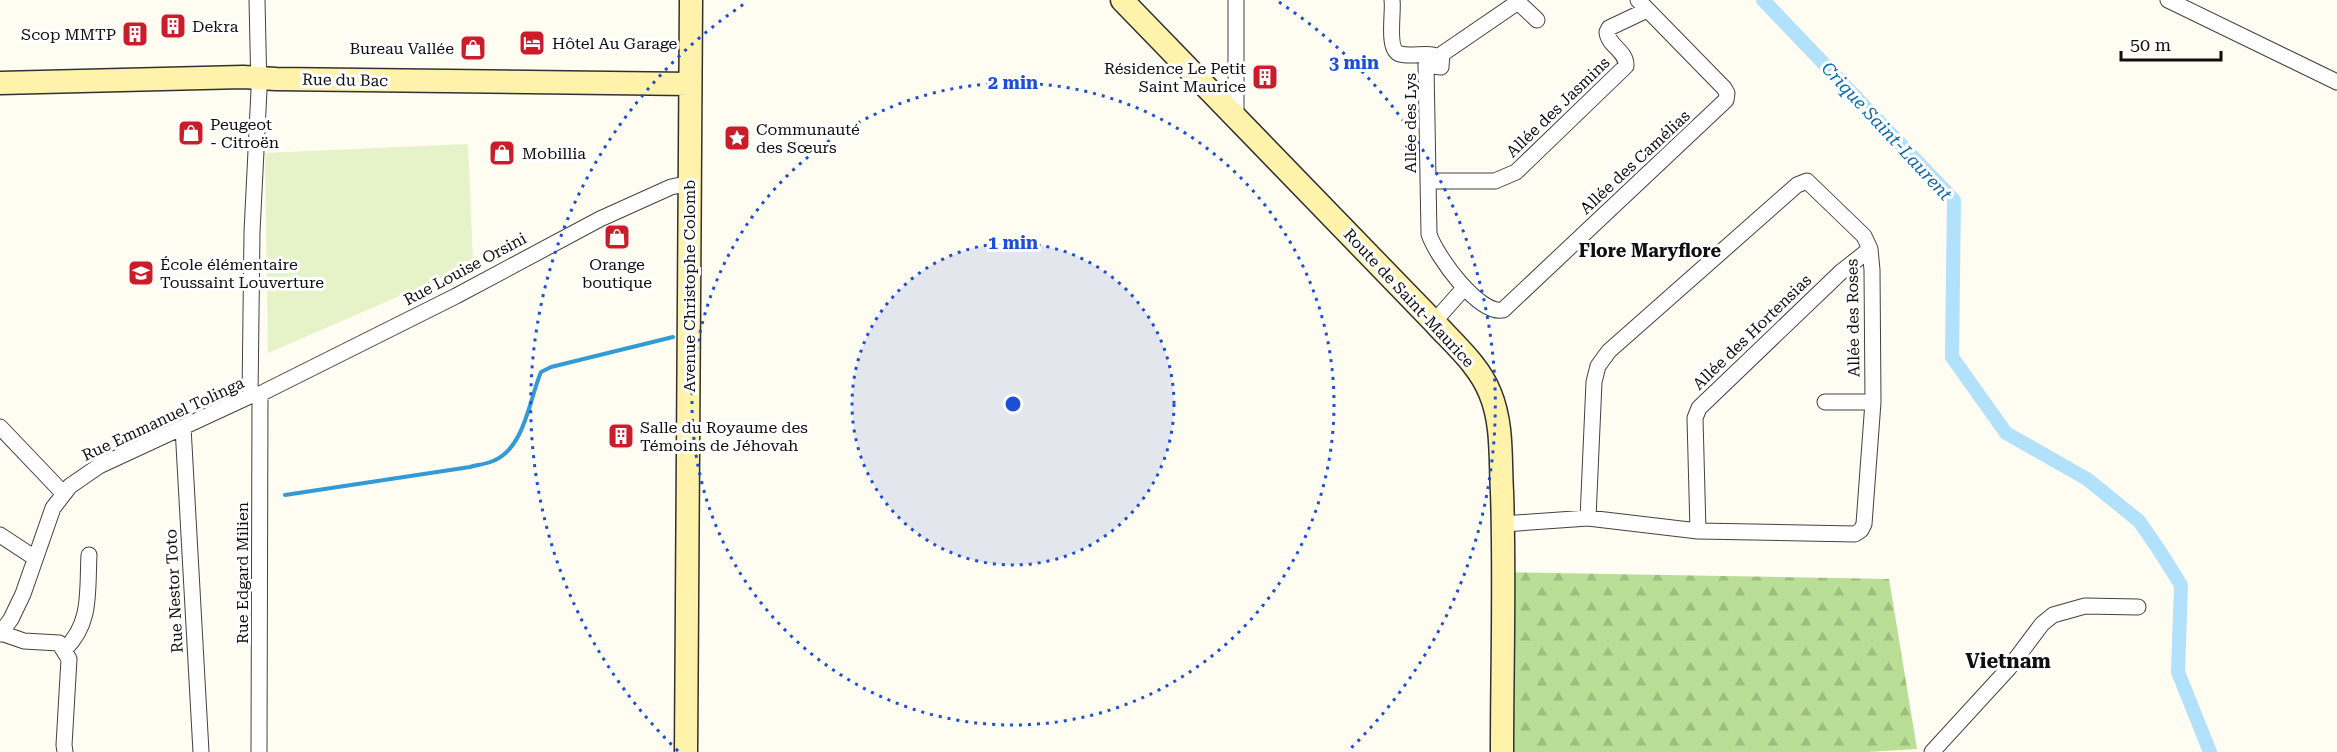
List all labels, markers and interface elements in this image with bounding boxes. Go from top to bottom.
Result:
building icon: Dekra [158,11,188,41]
place label: Dekra [192,17,239,36]
building icon: Scop MMTP [120,19,150,49]
scale bar [2121,24,2222,62]
place label: Scop MMTP [21,25,116,44]
hotel icon: Hôtel Au Garage [517,28,547,58]
shop icon: Bureau Vallée [458,33,488,63]
place label: Hôtel Au Garage [552,34,678,53]
text: 50 m [2130,34,2171,55]
place label: Bureau Vallée [349,39,454,58]
text: 3 min [1329,52,1379,73]
street label: Allée des Jasmins [1502,53,1614,161]
water label: Crique Saint-Laurent [1817,57,1957,205]
place label: Résidence Le Petit Saint Maurice [1104,59,1246,96]
building icon: Résidence Le Petit Saint Maurice [1250,62,1280,92]
street label: Rue du Bac [302,70,388,90]
text: 2 min [988,72,1038,93]
street label: Allée des Lys [1401,72,1420,173]
street label: Allée des Camélias [1576,106,1694,218]
place label: Peugeot - Citroën [210,115,279,152]
shop icon: Peugeot - Citroën [176,118,206,148]
place label: Communauté des Sœurs [756,120,860,157]
place icon: Communauté des Sœurs [722,123,752,153]
shop icon: Mobillia [487,138,517,168]
place label: Mobillia [522,144,586,163]
street label: Avenue Christophe Colomb [680,180,699,392]
shop icon: Orange boutique [602,222,632,252]
street label: Route de Saint-Maurice [1340,225,1478,371]
street label: Rue Louise Orsini [400,229,530,309]
text: 1 min [988,232,1038,253]
district label: Flore Maryflore [1579,240,1722,261]
place label: École élémentaire Toussaint Louverture [160,255,324,292]
place label: Orange boutique [582,255,652,292]
school or university icon: École élémentaire Toussaint Louverture [126,258,156,288]
street label: Allée des Roses [1842,258,1864,377]
street label: Allée des Hortensias [1689,270,1815,394]
street label: Rue Emmanuel Tolinga [79,373,247,465]
centre of rings [1003,394,1023,414]
place label: Salle du Royaume des Témoins de Jéhovah [640,418,808,455]
building icon: Salle du Royaume des Témoins de Jéhovah [606,421,636,451]
street label: Rue Edgard Milien [233,502,252,644]
street label: Rue Nestor Toto [161,528,187,653]
district label: Vietnam [1965,649,2051,673]

